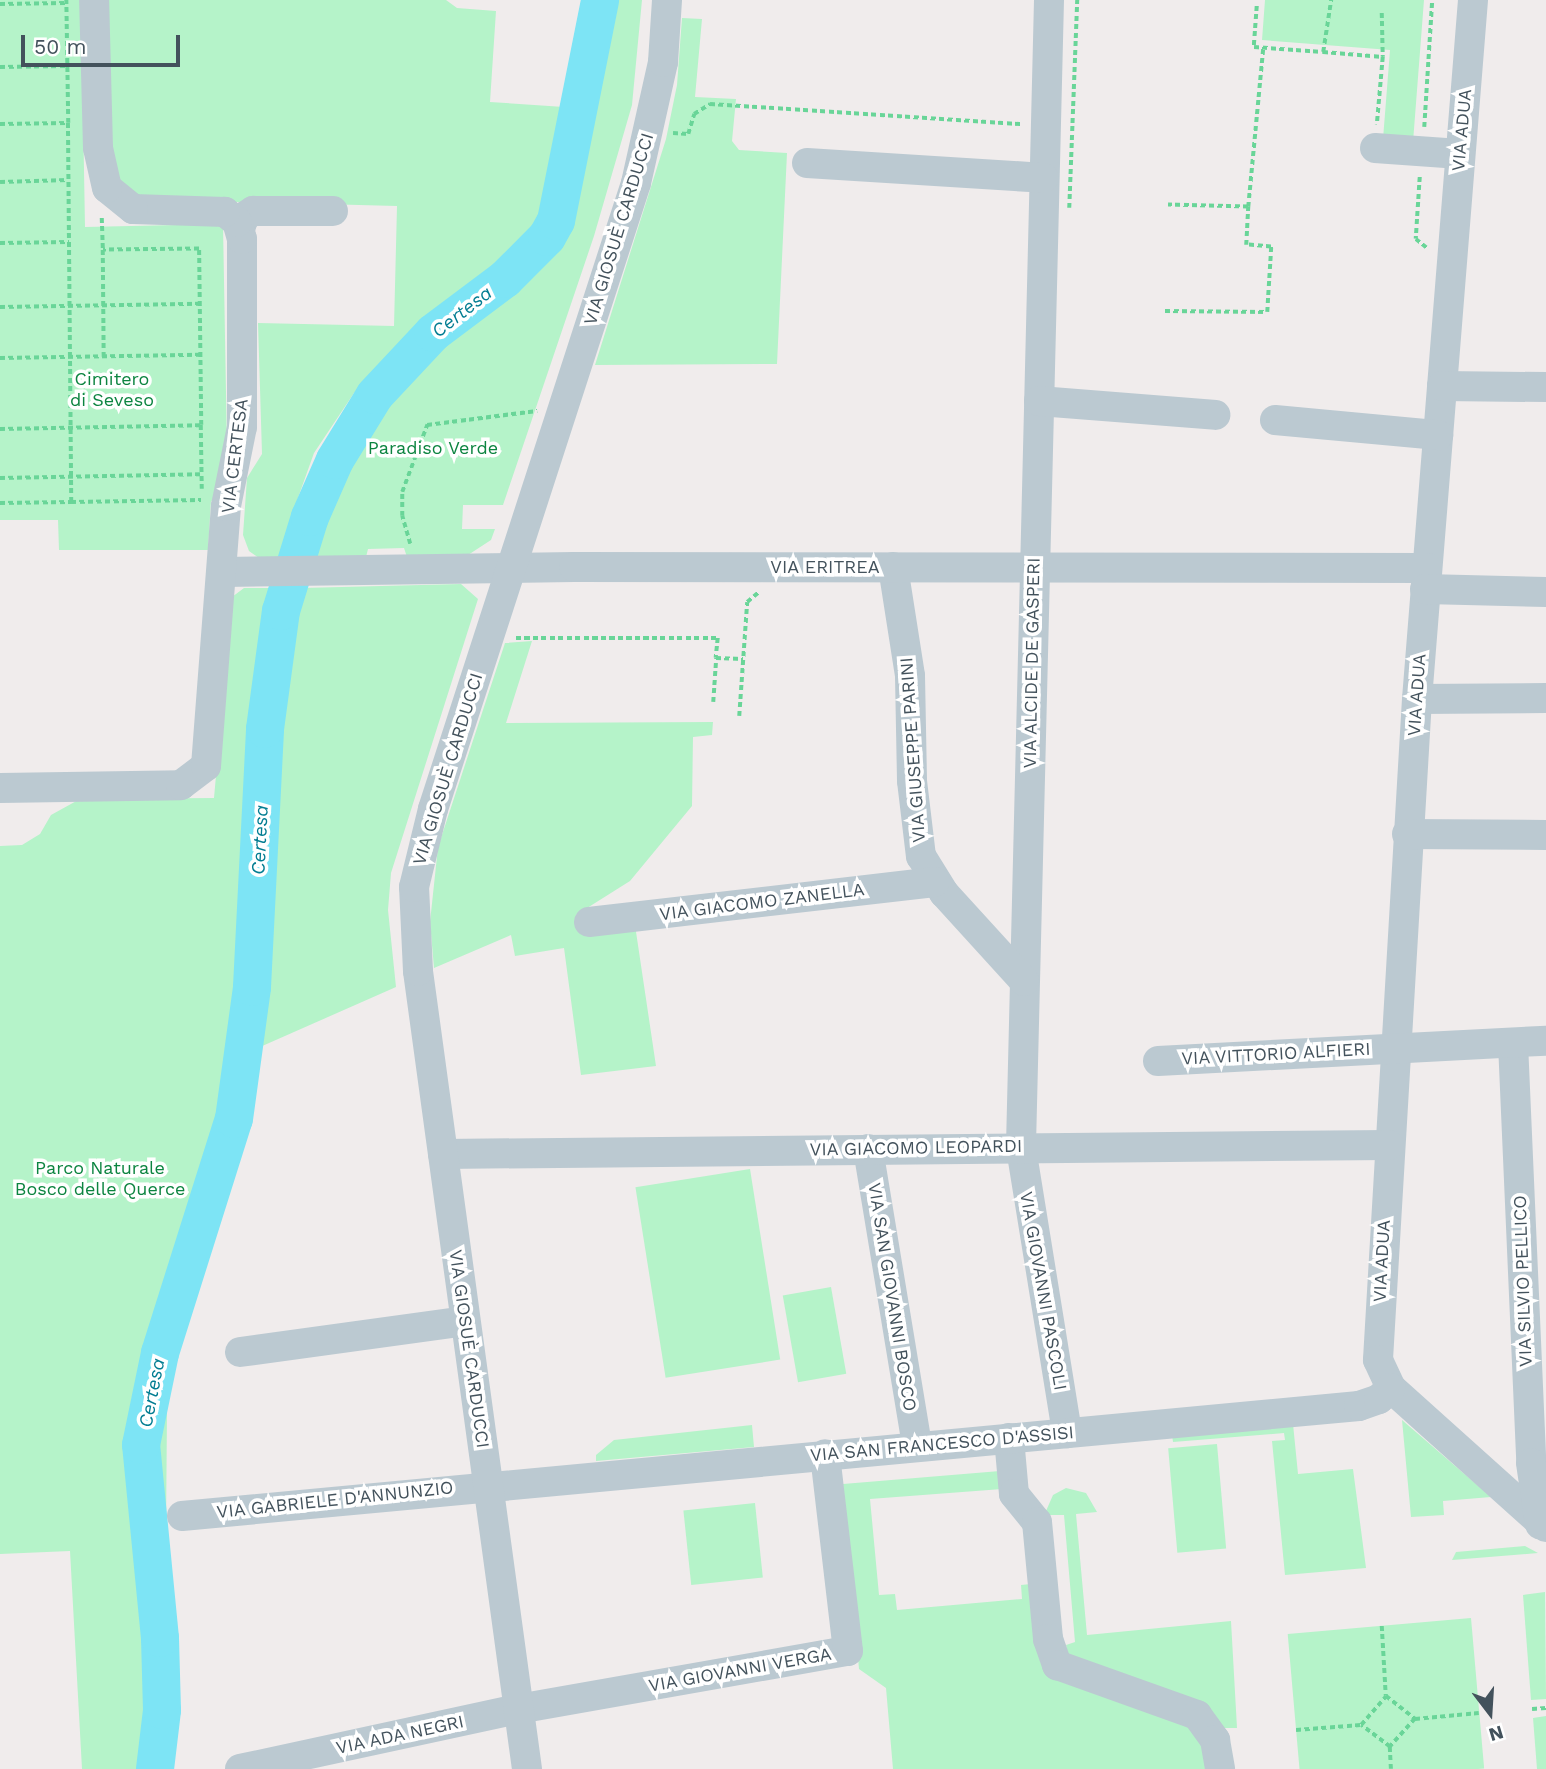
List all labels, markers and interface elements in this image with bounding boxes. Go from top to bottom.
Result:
scale bar [24,21,184,65]
text: 50 m [34,34,86,59]
street label: VIA ADUA [1448,87,1476,173]
street label: VIA GIOSUÈ CARDUCCI [579,130,659,328]
water label: Certesa [427,281,497,343]
park label: Cimitero di Seveso [70,369,154,412]
street label: VIA CERTESA [217,397,253,515]
park label: Paradiso Verde [368,437,498,459]
street label: VIA ERITREA [770,556,880,578]
street label: VIA ALCIDE DE GASPERI [1019,557,1045,769]
street label: VIA ADUA [1403,652,1431,738]
street label: VIA GIUSEPPE PARINI [896,656,930,844]
street label: VIA GIOSUÈ CARDUCCI [408,670,488,868]
water label: Certesa [247,804,273,876]
street label: VIA GIACOMO ZANELLA [658,879,866,925]
street label: VIA VITTORIO ALFIERI [1180,1038,1372,1070]
street label: VIA GIACOMO LEOPARDI [809,1135,1023,1161]
park label: Parco Naturale Bosco delle Querce [15,1158,185,1200]
street label: VIA SAN GIOVANNI BOSCO [863,1181,921,1413]
street label: VIA GIOVANNI PASCOLI [1015,1190,1071,1392]
street label: VIA SILVIO PELLICO [1509,1194,1537,1368]
street label: VIA ADUA [1369,1218,1395,1304]
street label: VIA GIOSUÈ CARDUCCI [444,1248,494,1450]
water label: Certesa [134,1356,170,1430]
street label: VIA SAN FRANCESCO D'ASSISI [809,1422,1075,1466]
street label: VIA GABRIELE D'ANNUNZIO [215,1477,455,1523]
street label: VIA GIOVANNI VERGA [646,1643,834,1697]
north arrow [1455,1678,1525,1748]
street label: VIA ADA NEGRI [333,1711,467,1759]
text: N [1486,1721,1506,1747]

